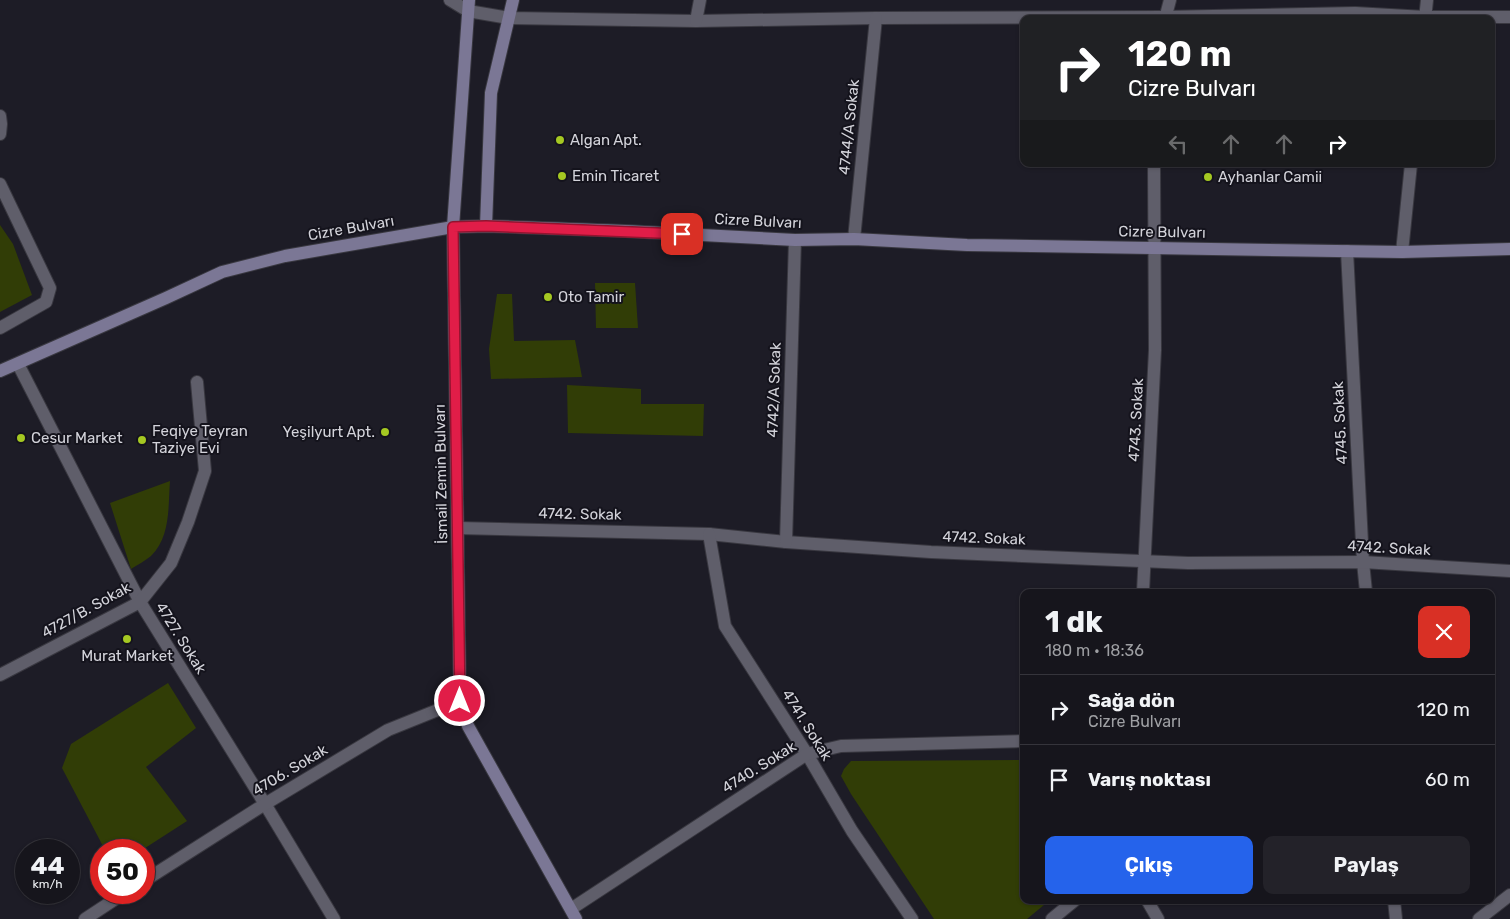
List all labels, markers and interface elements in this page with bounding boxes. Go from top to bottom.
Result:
text: 120 m [1128,33,1231,75]
icon: right [1045,35,1110,100]
text: Cizre Bulvarı [1128,75,1256,102]
street label: 4744/A Sokak [835,78,863,176]
icon: left [1164,130,1192,158]
icon: ahead [1217,130,1245,158]
icon: ahead [1270,130,1298,158]
icon: right [1323,130,1351,158]
place label: Algan Apt. [570,131,642,149]
marker: Algan Apt. [554,134,566,146]
place label: Emin Ticaret [572,167,659,185]
place label: Ayhanlar Camii [1218,168,1322,186]
marker: Emin Ticaret [556,170,568,182]
marker: Ayhanlar Camii [1202,171,1214,183]
street label: Cizre Bulvarı [714,210,802,232]
street label: Cizre Bulvarı [306,212,396,244]
pin [661,213,703,255]
icon: arrive [668,220,696,248]
street label: Cizre Bulvarı [1118,222,1206,242]
place label: Oto Tamir [558,288,624,306]
marker: Oto Tamir [542,291,554,303]
street label: 4742/A Sokak [763,342,785,438]
street label: 4743. Sokak [1125,378,1147,462]
street label: 4745. Sokak [1329,381,1351,465]
street label: İsmail Zemin Bulvarı [431,404,451,544]
place label: Feqiye Teyran Taziye Evi [152,422,248,457]
place label: Yeşilyurt Apt. [283,423,375,441]
marker: Yeşilyurt Apt. [379,426,391,438]
place label: Cesur Market [31,429,123,447]
marker: Cesur Market [15,432,27,444]
marker: Feqiye Teyran Taziye Evi [136,434,148,446]
street label: 4742. Sokak [538,504,622,524]
street label: 4742. Sokak [942,528,1026,548]
street label: 4742. Sokak [1347,537,1431,559]
street label: 4727/B. Sokak [38,578,134,642]
street label: 4727. Sokak [152,599,210,677]
text: 1 dk [1045,604,1103,640]
button: close [1418,606,1470,658]
marker: Murat Market [121,633,133,645]
text: 180 m · 18:36 [1045,641,1144,660]
place label: Murat Market [81,647,173,665]
position arrow [433,674,485,726]
street label: 4741. Sokak [778,686,836,764]
text: Sağa dön [1088,689,1175,712]
icon: right [1045,696,1073,724]
text: 120 m [1417,698,1470,721]
text: Cizre Bulvarı [1088,712,1181,731]
street label: 4740. Sokak [719,737,800,797]
street label: 4706. Sokak [249,740,331,799]
icon: arrive [1045,766,1073,794]
text: Varış noktası [1088,768,1211,791]
text: 60 m [1425,768,1470,791]
button: Çıkış [1045,836,1253,894]
button: Paylaş [1263,836,1470,894]
speed limit sign: 50 [90,839,155,904]
text: 44 [30,851,65,880]
text: km/h [33,877,62,891]

